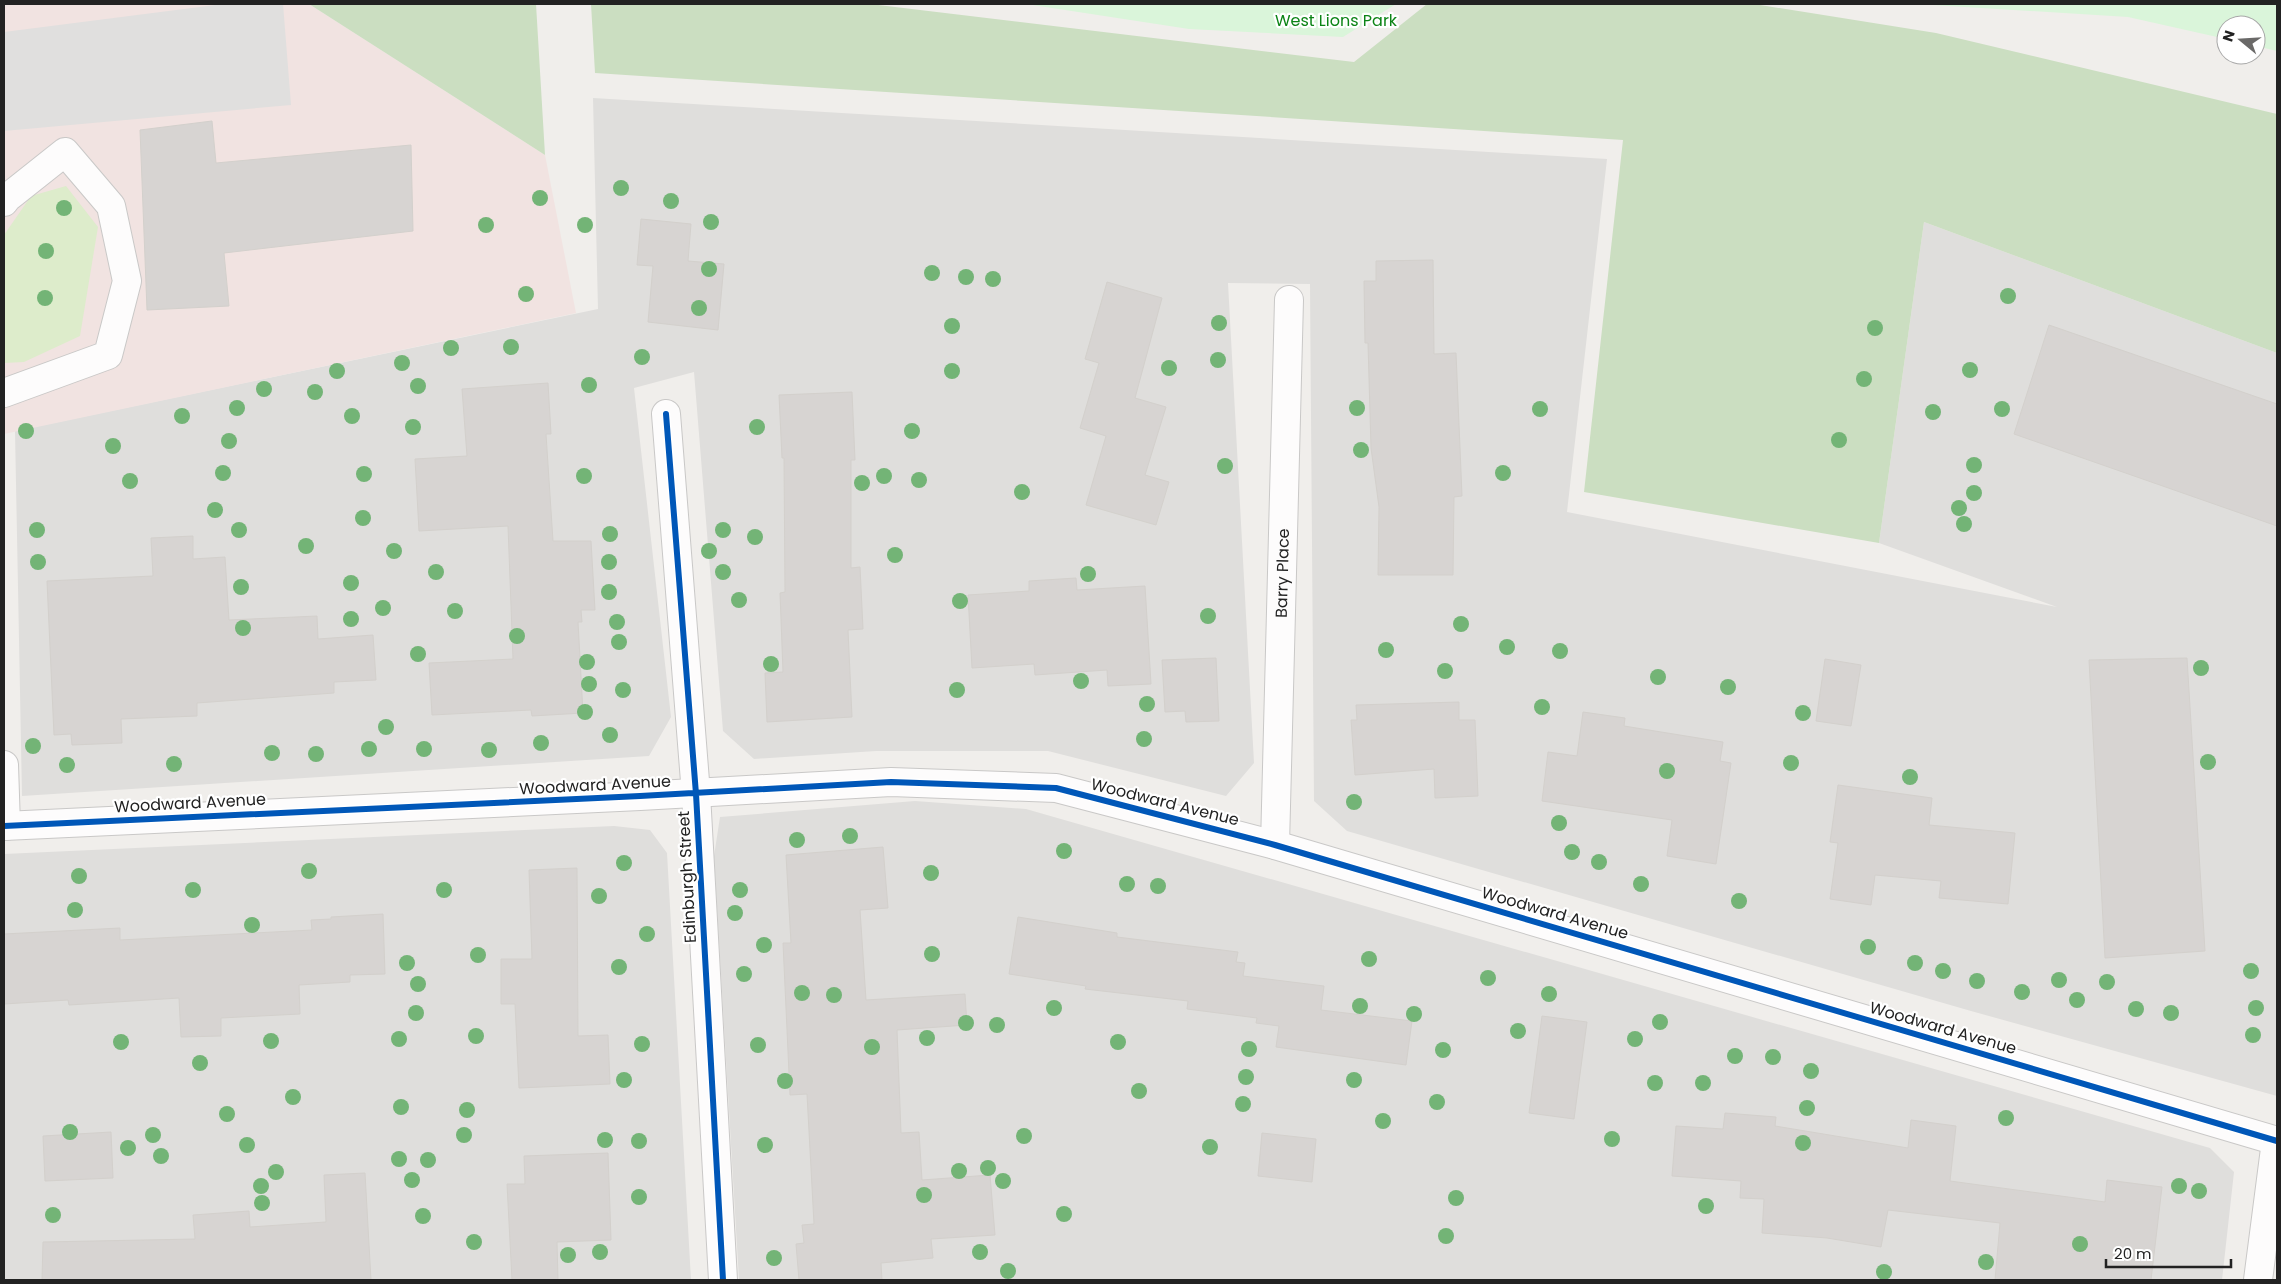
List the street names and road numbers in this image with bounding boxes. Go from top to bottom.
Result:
street label: Barry Place [1269,528,1295,618]
street label: Woodward Avenue [519,770,672,800]
street label: Woodward Avenue [1088,772,1242,832]
street label: Woodward Avenue [114,788,267,818]
street label: Edinburgh Street [672,810,702,944]
street label: Woodward Avenue [1479,881,1631,945]
street label: Woodward Avenue [1867,996,2019,1060]

